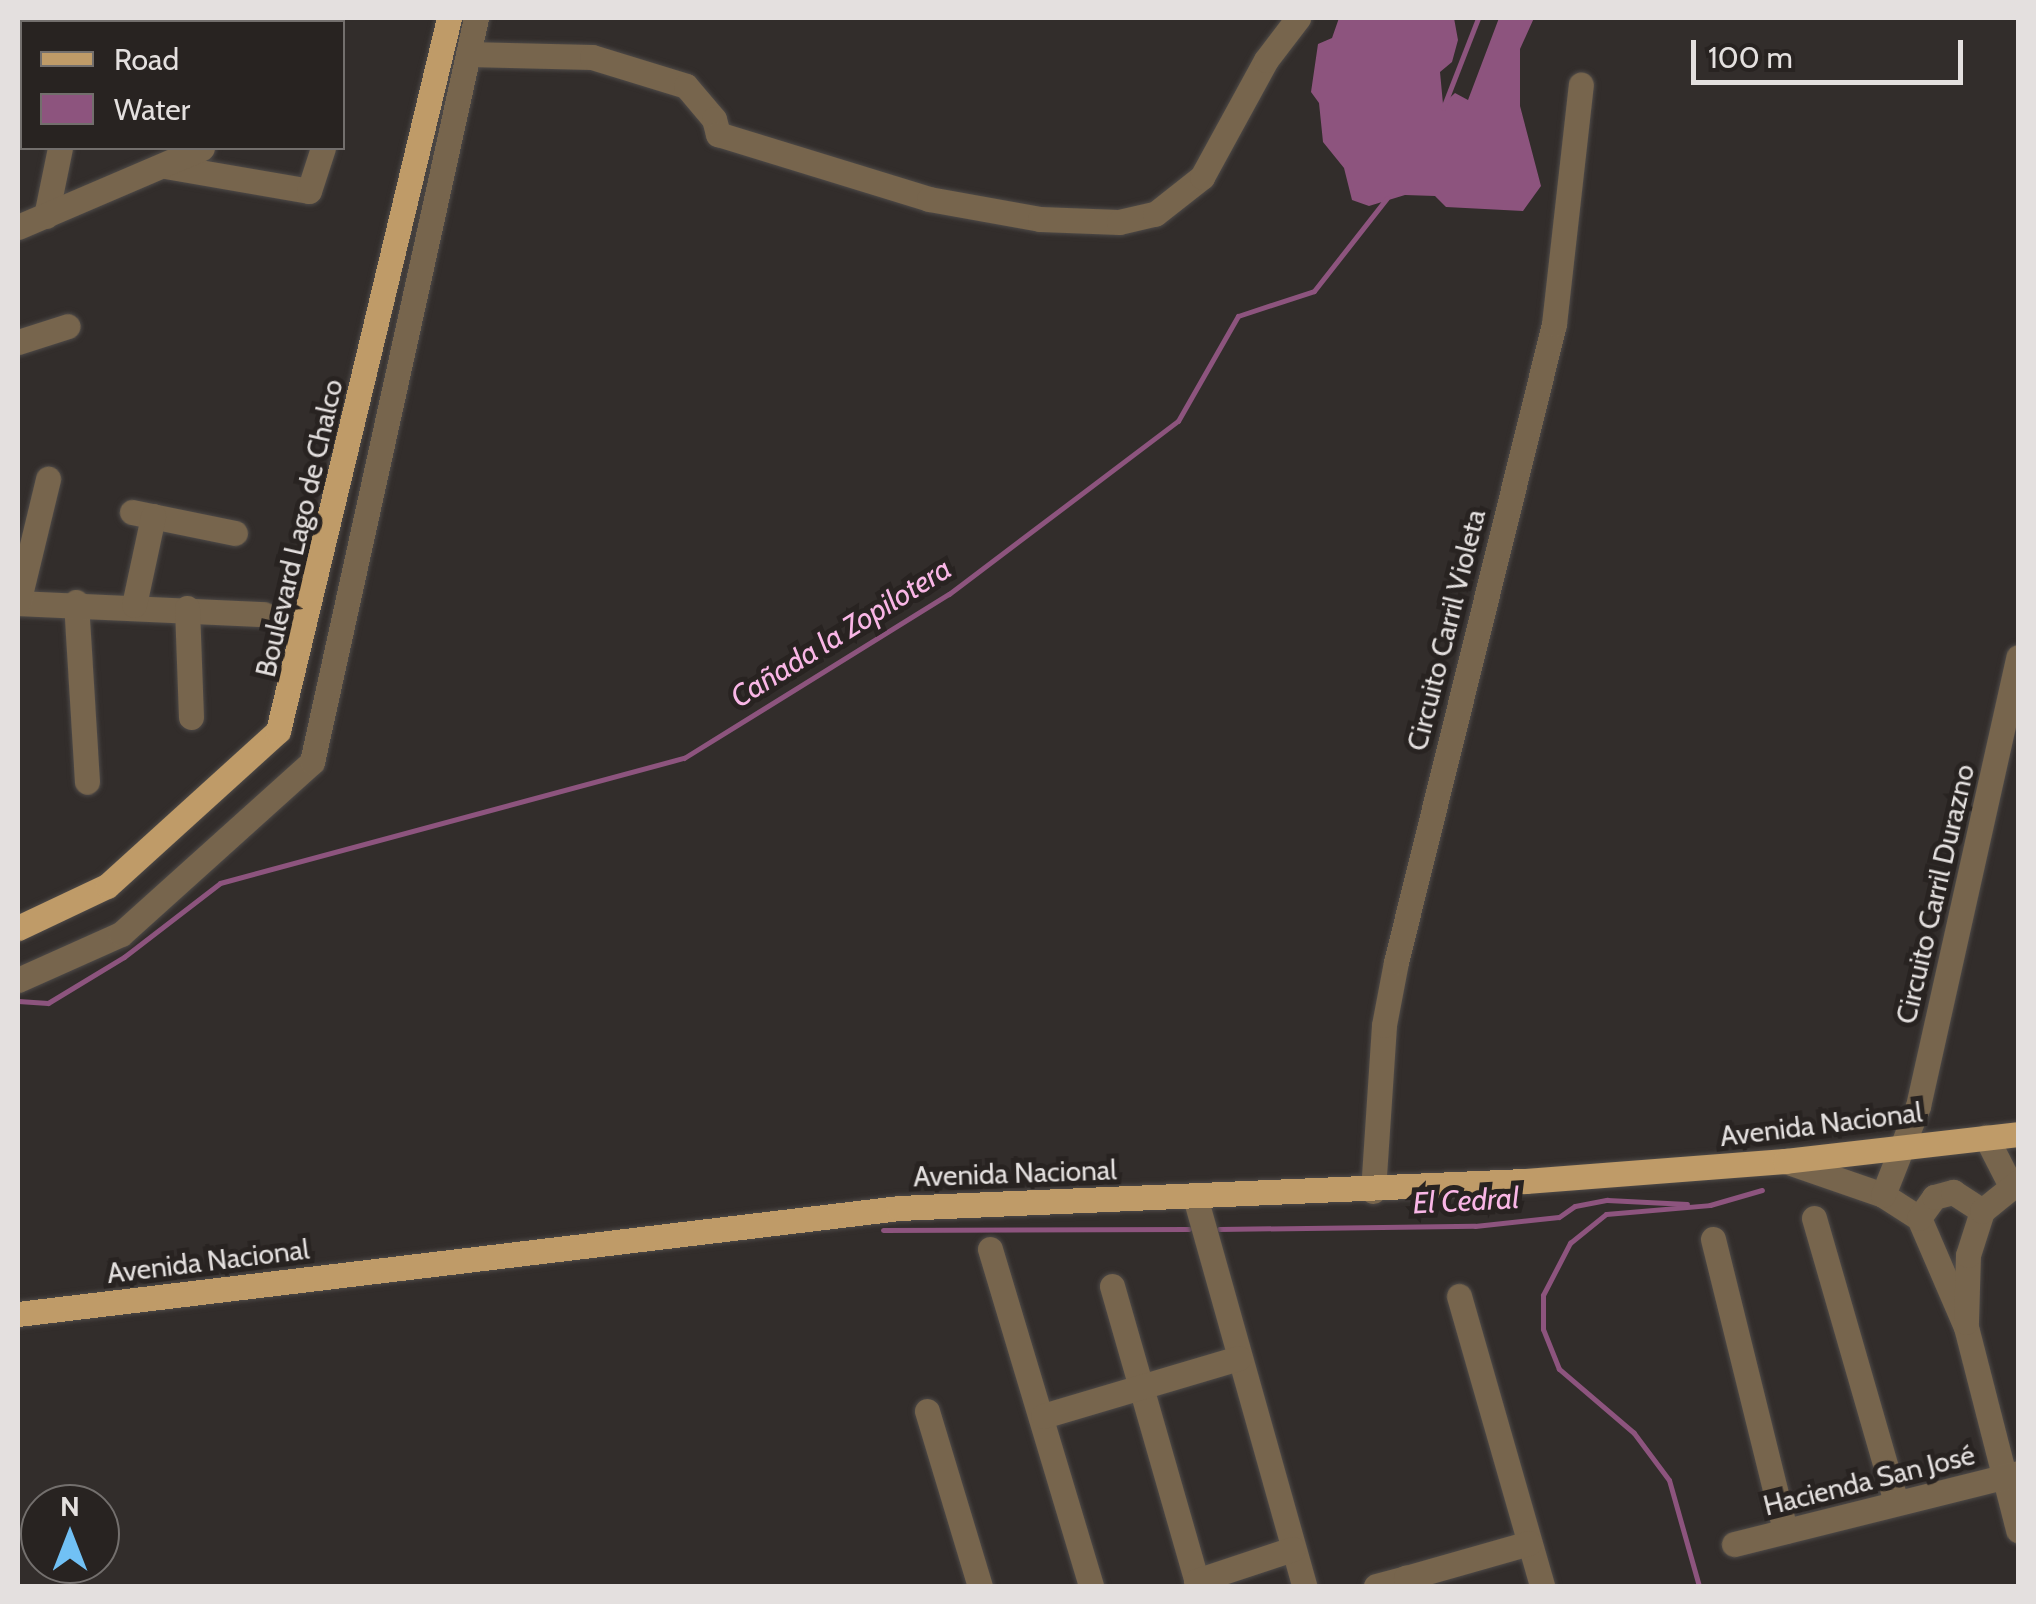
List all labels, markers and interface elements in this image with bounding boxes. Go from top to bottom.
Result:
legend [20,20,345,150]
scale bar [1696,20,1968,82]
text: 100 m [1708,39,1793,76]
text: Road [114,41,179,78]
text: Water [114,91,190,128]
street label: Boulevard Lago de Chalco [248,376,350,680]
street label: Circuito Carril Violeta [1400,506,1492,754]
water label: Cañada la Zopilotera [724,551,958,715]
street label: Circuito Carril Durazno [1889,761,1981,1027]
street label: Avenida Nacional [1718,1095,1924,1153]
street label: Avenida Nacional [913,1153,1117,1193]
water label: El Cedral [1412,1180,1520,1222]
street label: Avenida Nacional [105,1232,311,1290]
street label: Hacienda San José [1760,1437,1978,1523]
north arrow [20,1484,120,1584]
text: N [60,1489,80,1523]

